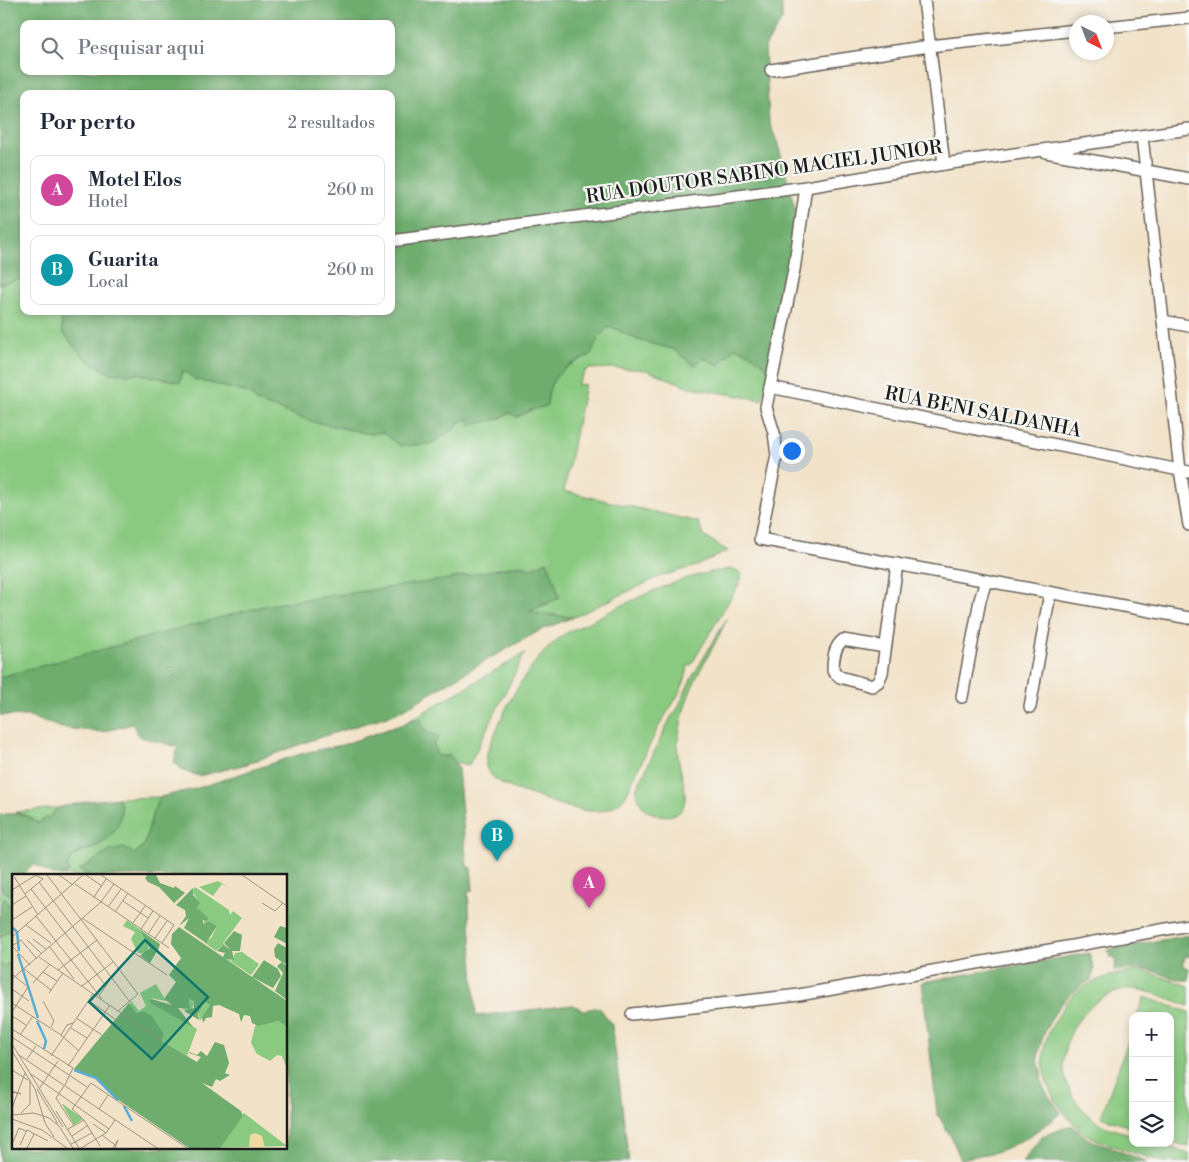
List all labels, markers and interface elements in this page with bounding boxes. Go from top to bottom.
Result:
north arrow [1069,15,1114,60]
search box [20,20,395,75]
icon: search [38,34,66,62]
text: Pesquisar aqui [78,36,205,60]
text: Por perto [40,110,136,136]
text: 2 resultados [288,113,375,133]
street label: RUA DOUTOR SABINO MACIEL JUNIOR [584,135,945,209]
text: Motel Elos [88,168,182,192]
text: A [51,180,63,200]
text: 260 m [327,180,374,200]
text: Hotel [88,192,128,212]
text: Guarita [88,248,158,272]
text: B [51,260,63,280]
text: 260 m [327,260,374,280]
text: Local [88,272,129,292]
street label: RUA BENI SALDANHA [883,381,1084,443]
your location [779,438,805,464]
pin: B [481,820,513,861]
pin: A [573,867,605,908]
inset map [12,874,288,1150]
map controls [1129,1012,1174,1147]
button: + [1129,1012,1174,1057]
button: − [1129,1057,1174,1102]
button: layers [1129,1102,1174,1147]

